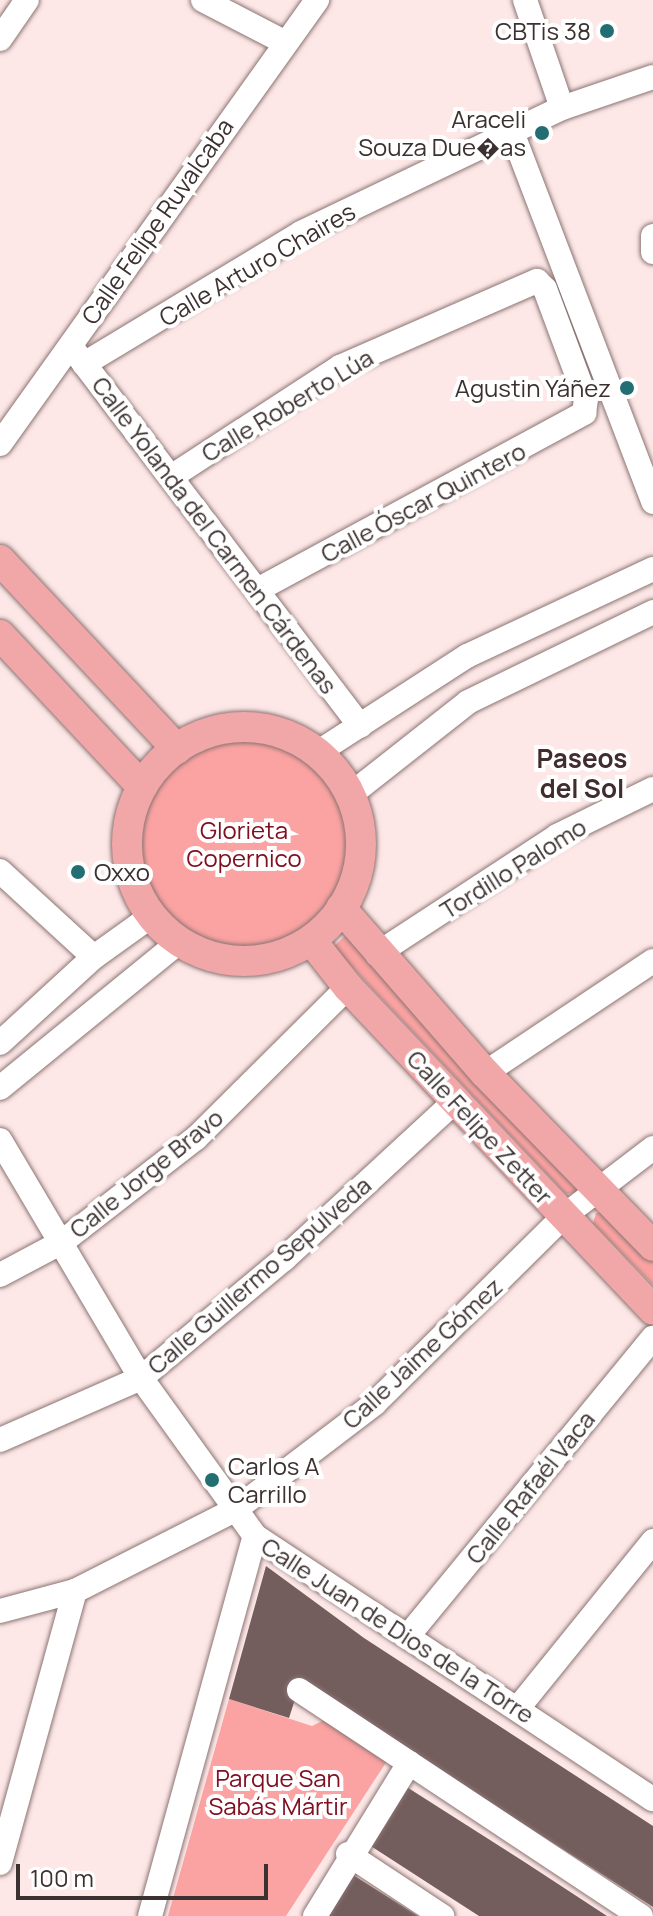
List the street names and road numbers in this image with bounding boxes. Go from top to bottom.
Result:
street label: Calle Felipe Ruvalcaba [75,113,239,329]
street label: Calle Arturo Chaires [154,196,360,332]
street label: Calle Roberto Lúa [196,343,378,467]
street label: Calle Yolanda del Carmen Cárdenas [86,371,344,699]
street label: Calle Óscar Quintero [316,436,530,568]
street label: Tordillo Palomo [435,812,591,924]
street label: Calle Felipe Zetter [401,1044,559,1210]
street label: Calle Jorge Bravo [64,1102,228,1244]
street label: Calle Guillermo Sepúlveda [142,1170,376,1380]
street label: Calle Jaime Gómez [336,1272,508,1434]
street label: Calle Rafaél Vaca [460,1405,600,1569]
street label: Calle Juan de Dios de la Torre [256,1531,540,1729]

